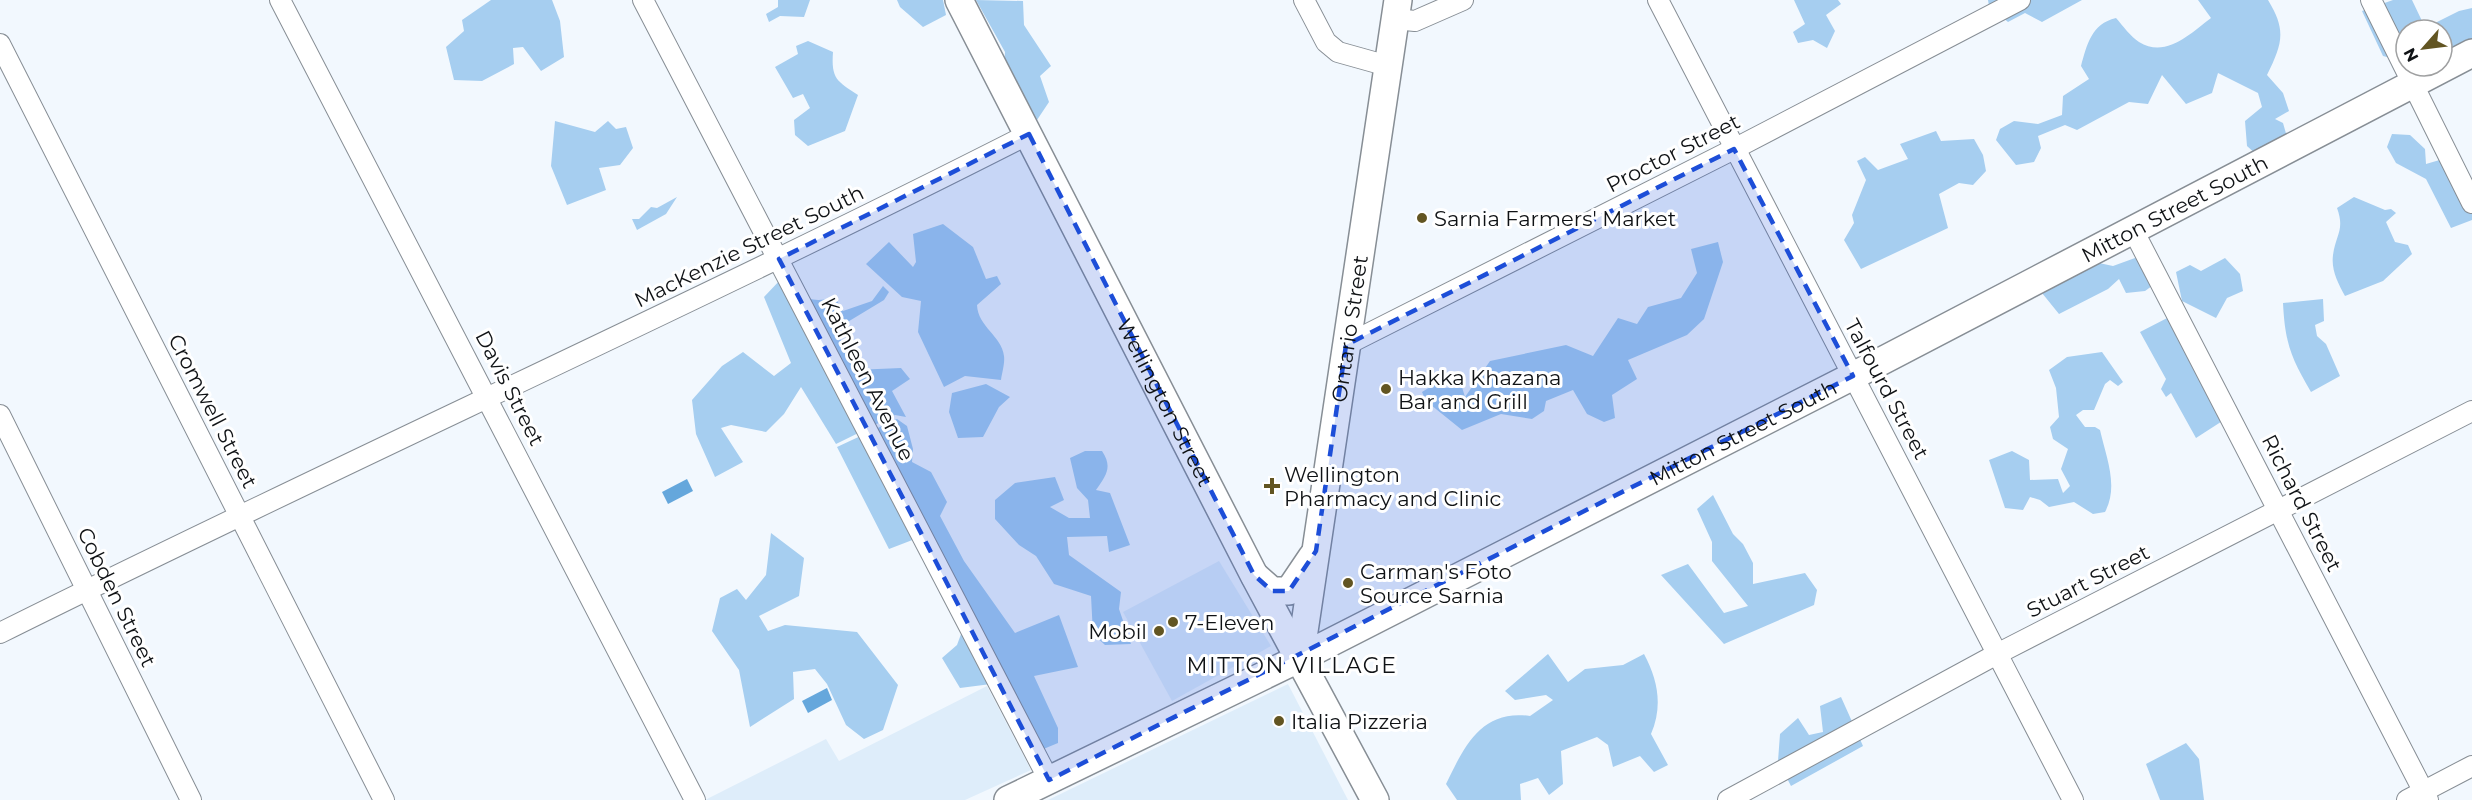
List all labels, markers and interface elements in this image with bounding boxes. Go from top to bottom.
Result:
north arrow [2394,18,2454,78]
text: N [2400,45,2423,65]
street label: Proctor Street [1602,109,1744,197]
street label: Mitton Street South [2077,149,2272,267]
street label: MacKenzie Street South [630,180,868,312]
place label: Sarnia Farmers' Market [1434,206,1676,231]
marker: Sarnia Farmers' Market [1415,211,1429,225]
street label: Ontario Street [1326,253,1372,404]
street label: Kathleen Avenue [816,293,920,465]
street label: Wellington Street [1112,314,1219,490]
street label: Talfourd Street [1840,315,1934,463]
street label: Davis Street [470,326,550,450]
street label: Cromwell Street [163,330,263,492]
place label: Hakka Khazana Bar and Grill [1398,365,1561,414]
street label: Mitton Street South [1645,374,1841,490]
marker: Hakka Khazana Bar and Grill [1379,382,1393,396]
street label: Richard Street [2257,430,2347,576]
place label: Wellington Pharmacy and Clinic [1284,462,1501,511]
marker: Wellington Pharmacy and Clinic [1265,479,1279,493]
street label: Cobden Street [72,523,162,671]
street label: Stuart Street [2023,539,2153,623]
place label: Carman's Foto Source Sarnia [1360,559,1512,608]
marker: Carman's Foto Source Sarnia [1341,576,1355,590]
place label: 7-Eleven [1185,610,1274,635]
marker: 7-Eleven [1166,615,1180,629]
place label: Mobil [1088,619,1147,644]
marker: Mobil [1152,624,1166,638]
district label: MITTON VILLAGE [1187,652,1397,679]
place label: Italia Pizzeria [1291,709,1428,734]
marker: Italia Pizzeria [1272,714,1286,728]

